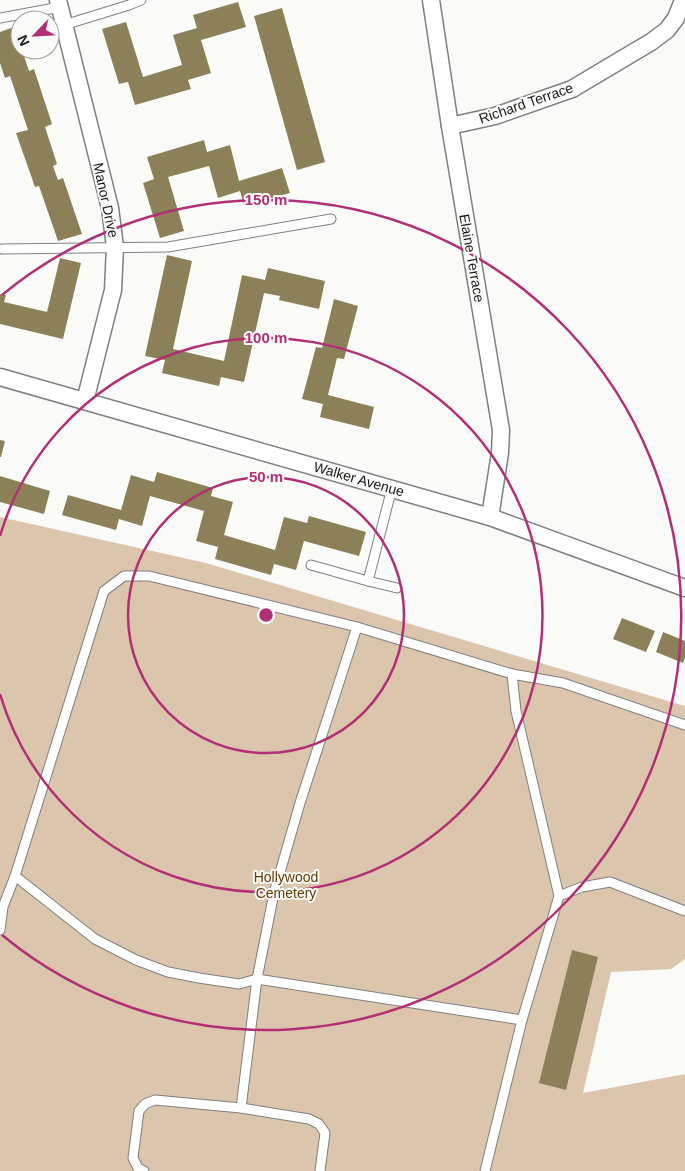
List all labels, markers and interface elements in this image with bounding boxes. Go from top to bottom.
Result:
north arrow [10,10,60,60]
text: N [14,33,33,48]
street label: Richard Terrace [477,79,575,127]
street label: Manor Drive [90,161,122,239]
text: 150 m [245,191,287,208]
street label: Elaine Terrace [456,213,488,304]
text: 100 m [245,329,287,346]
street label: Walker Avenue [312,458,406,500]
text: 50 m [249,468,283,485]
centre of rings [257,606,275,624]
park label: Hollywood Cemetery [254,869,318,901]

